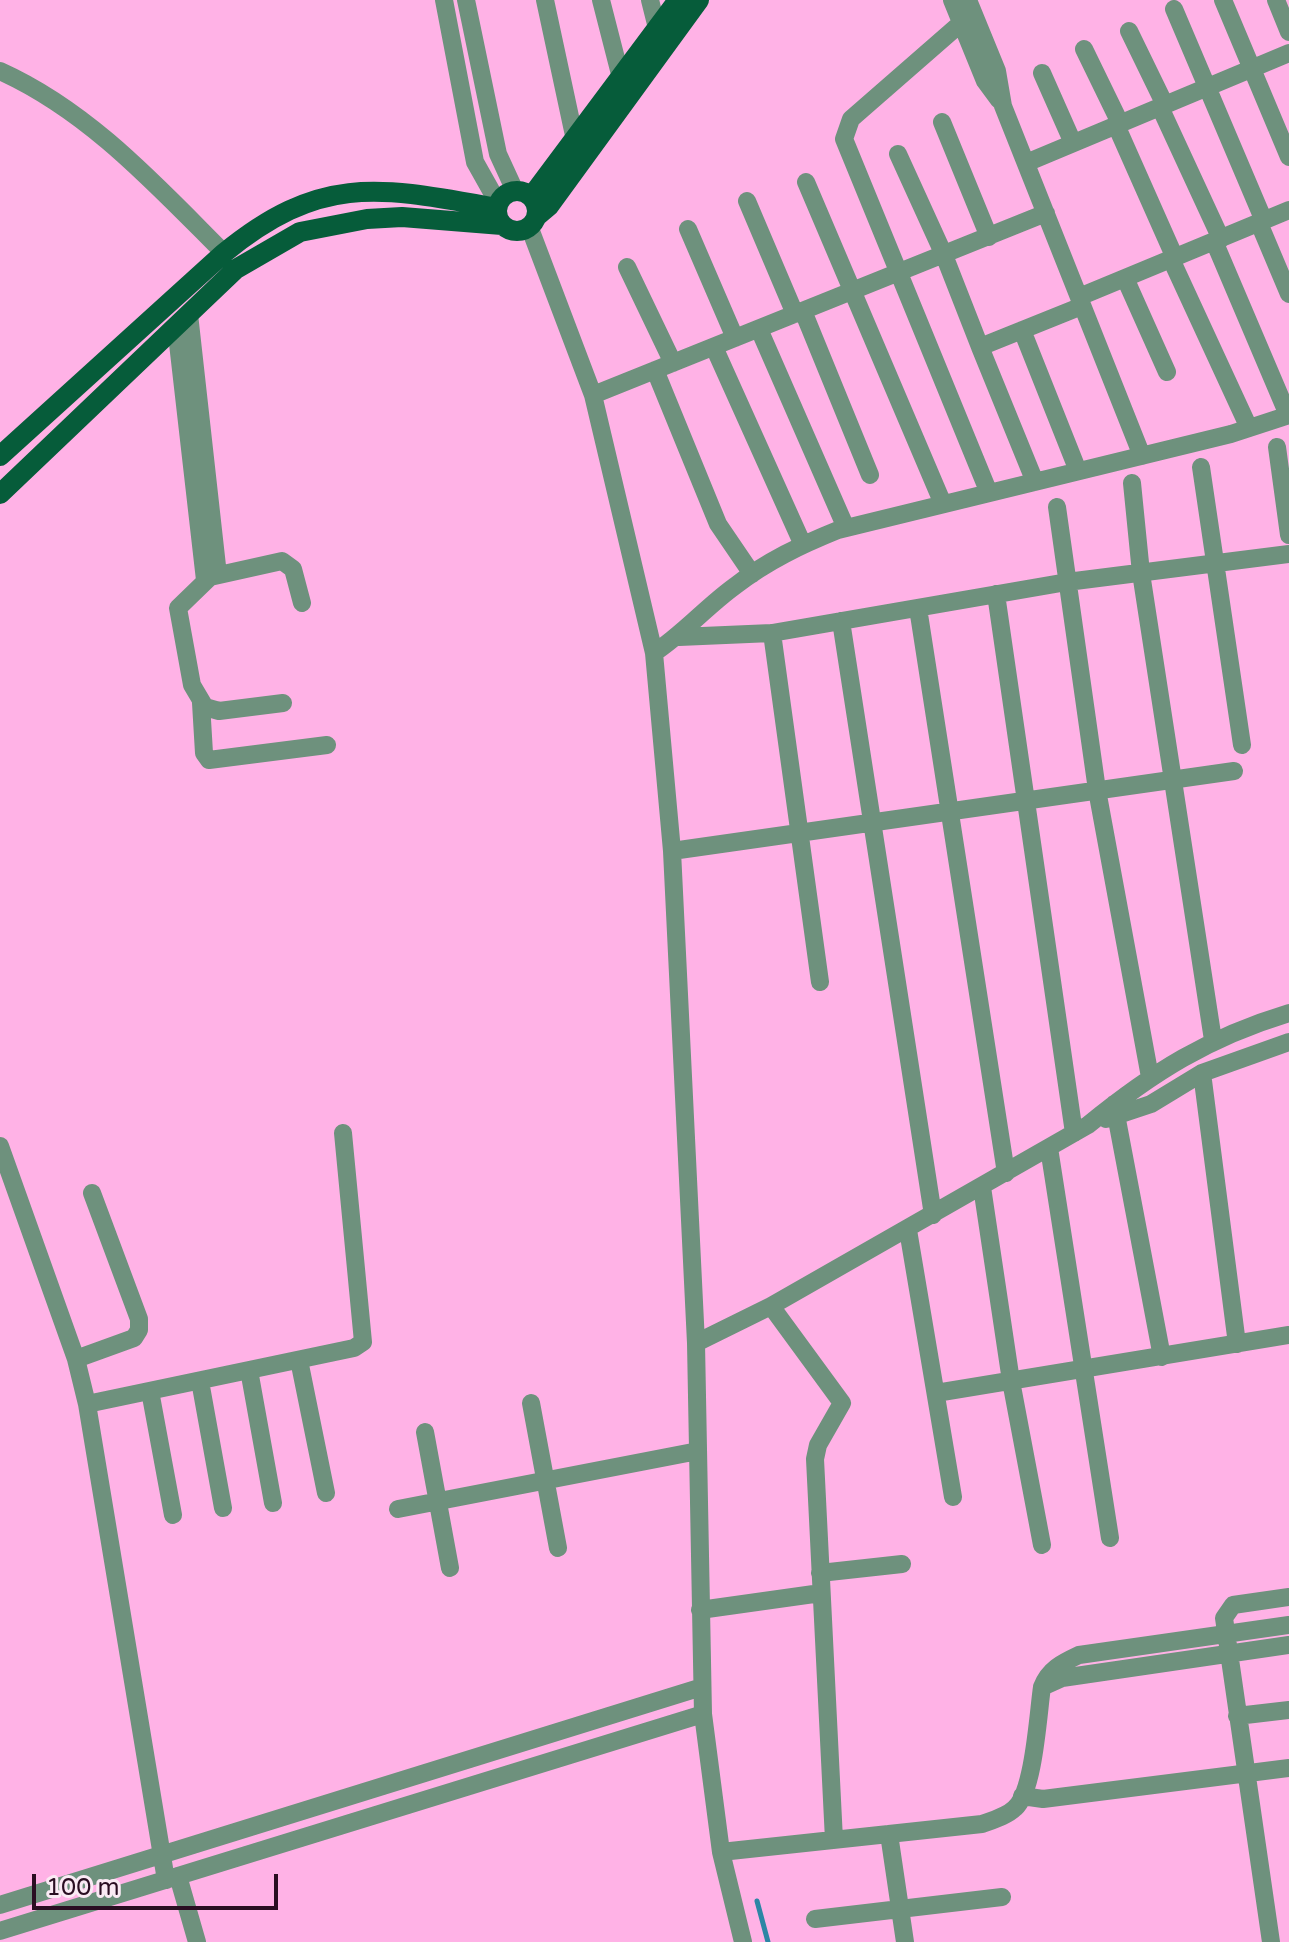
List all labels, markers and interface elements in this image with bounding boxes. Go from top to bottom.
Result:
scale bar [36,1858,282,1908]
text: 100 m [46,1873,120,1902]

